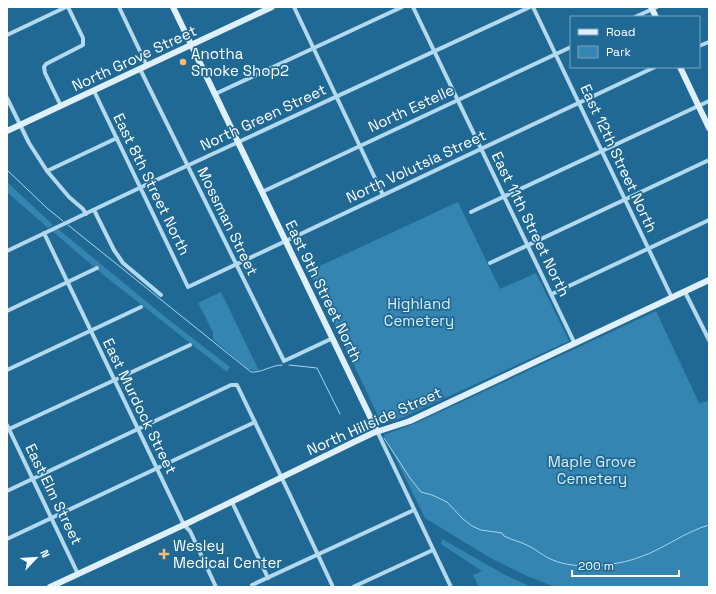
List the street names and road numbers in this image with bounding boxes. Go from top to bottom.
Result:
street label: North Grove Street [69,21,199,95]
street label: North Green Street [197,79,329,155]
street label: North Estelle [365,80,457,136]
street label: East 12th Street North [576,81,662,235]
street label: East 8th Street North [109,110,195,258]
street label: North Volutsia Street [343,125,489,207]
street label: East 11th Street North [488,149,574,299]
street label: Mossman Street [193,164,263,278]
street label: East 9th Street North [281,217,367,365]
street label: East Murdock Street [99,335,181,477]
street label: North Hillside Street [304,383,444,459]
street label: East Elm Street [21,440,87,548]

